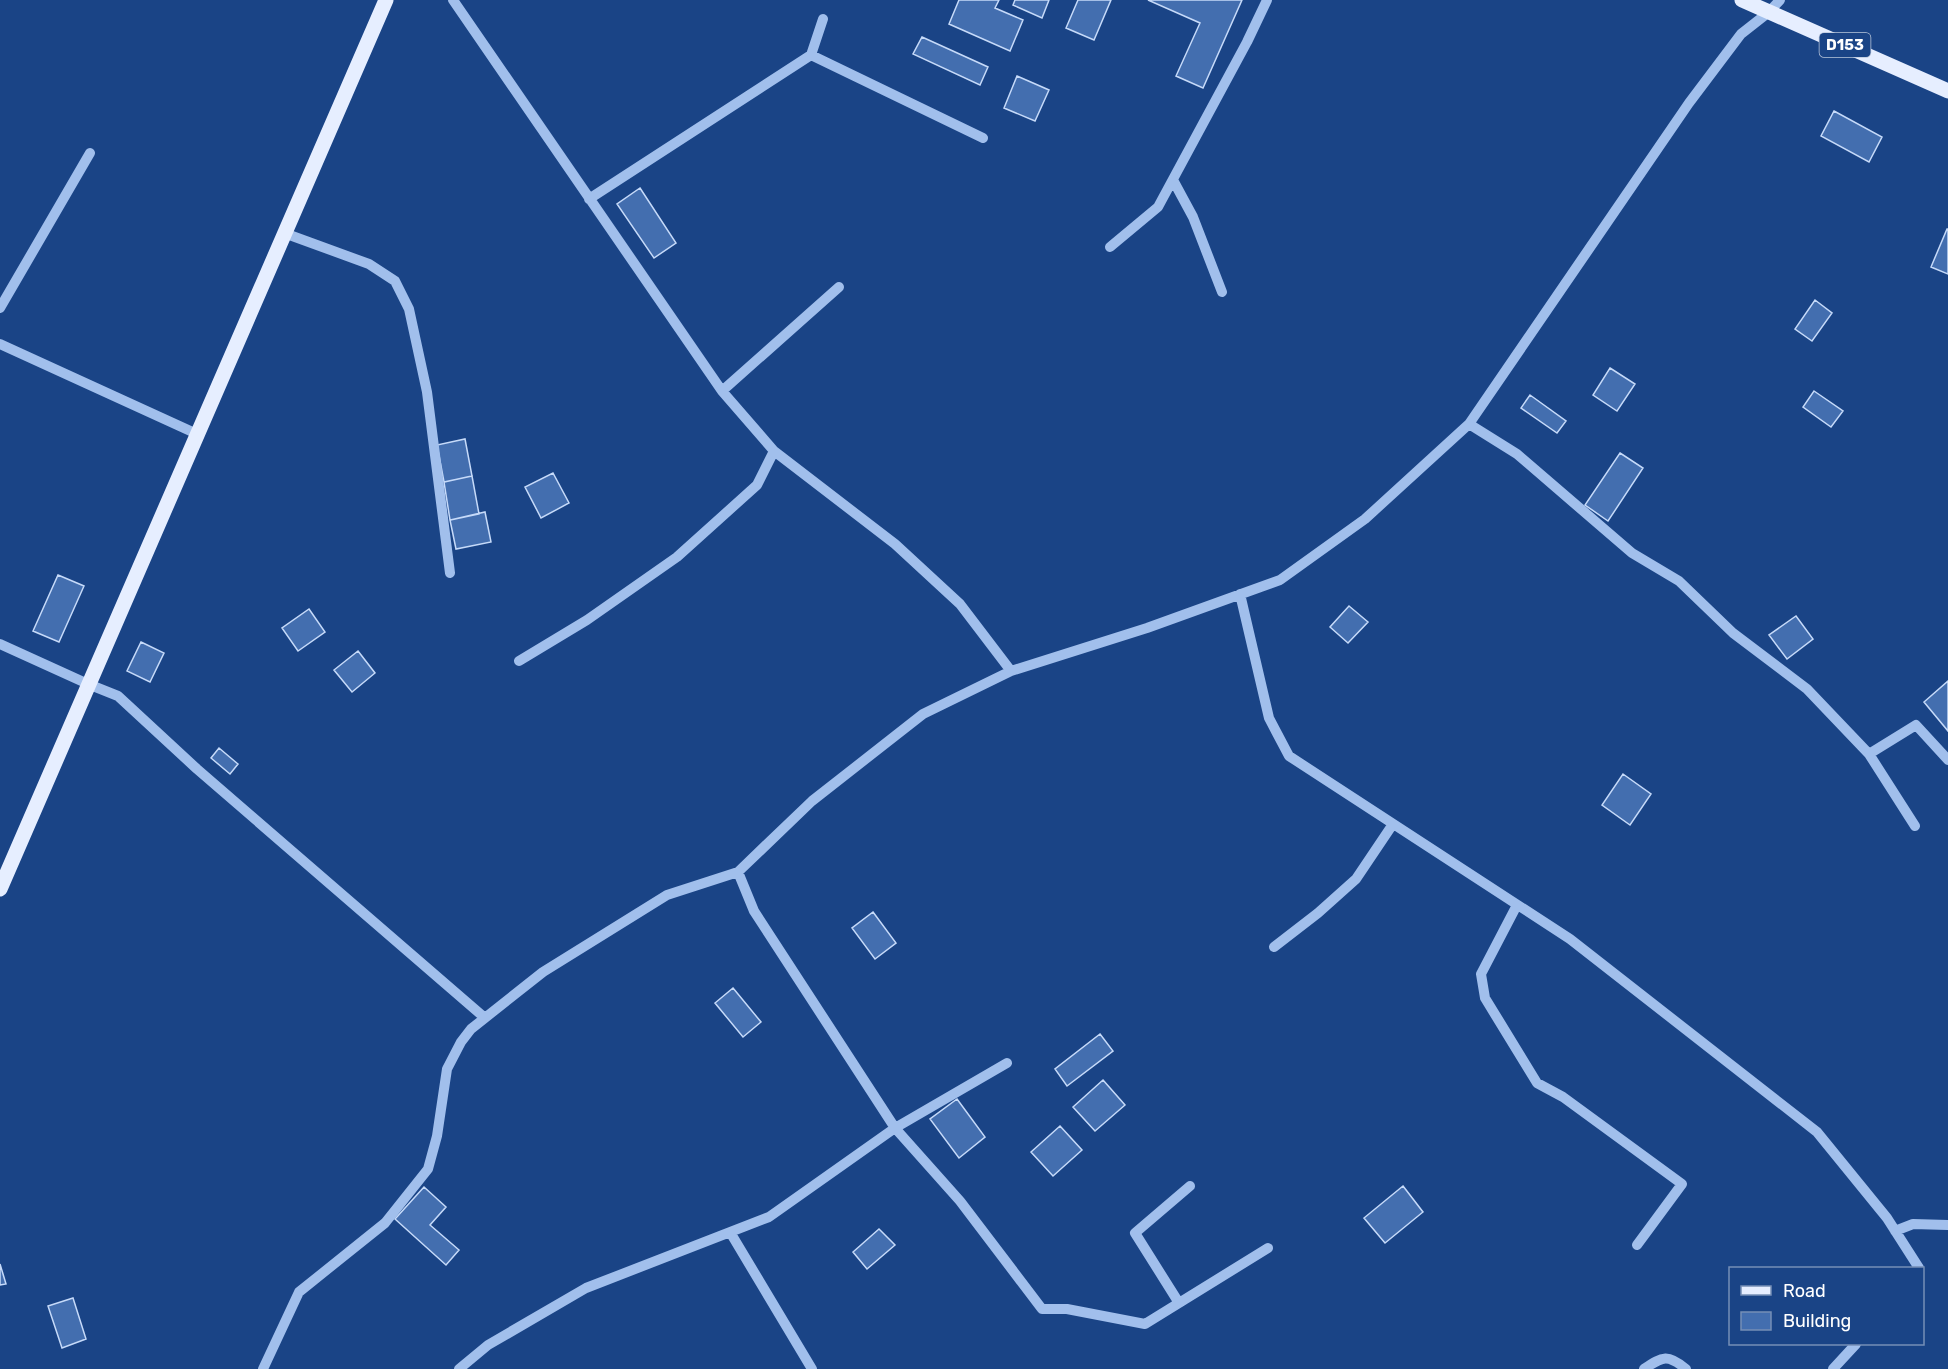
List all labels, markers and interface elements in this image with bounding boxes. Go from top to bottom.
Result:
road number: D153 [1820,33,1870,57]
legend [1729,1267,1924,1345]
text: Road [1783,1280,1826,1302]
text: Building [1783,1310,1851,1332]

